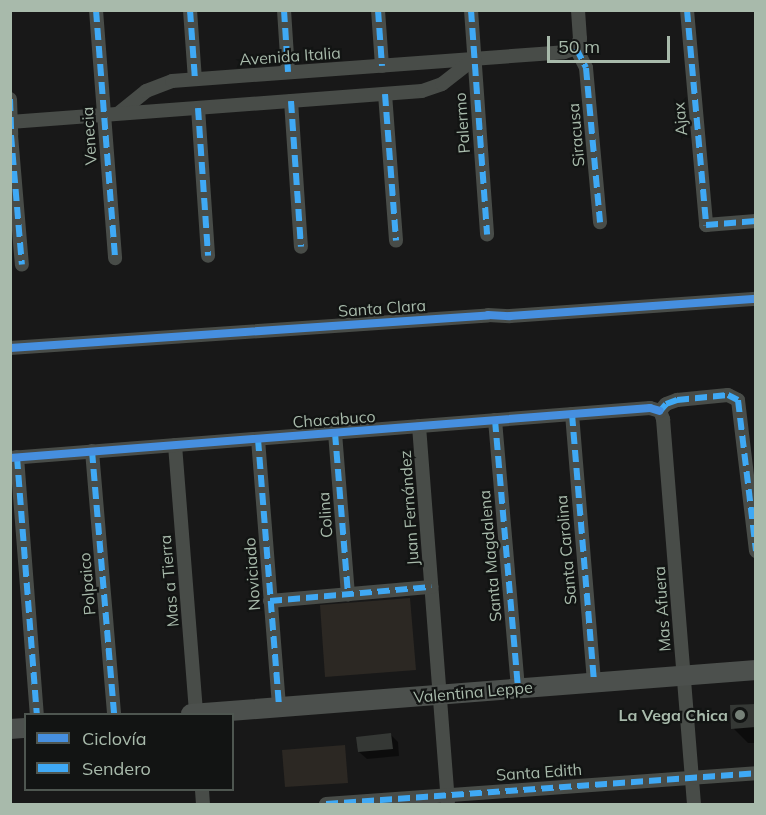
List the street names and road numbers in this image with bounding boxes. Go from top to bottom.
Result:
street label: Avenida Italia [239,43,341,69]
street label: Palermo [450,92,474,154]
street label: Ajax [669,101,691,137]
street label: Siracusa [564,102,588,168]
street label: Venecia [77,106,101,166]
street label: Santa Clara [337,295,427,321]
street label: Chacabuco [292,407,376,431]
street label: Juan Fernández [395,450,423,566]
street label: Santa Magdalena [475,489,505,623]
street label: Colina [314,491,336,539]
street label: Santa Carolina [552,494,580,606]
street label: Mas a Tierra [155,534,183,628]
street label: Noviciado [240,537,264,611]
street label: Polpaico [75,552,99,616]
street label: Mas Afuera [649,566,675,652]
street label: Valentina Leppe [413,677,533,707]
street label: Santa Edith [495,759,583,785]

